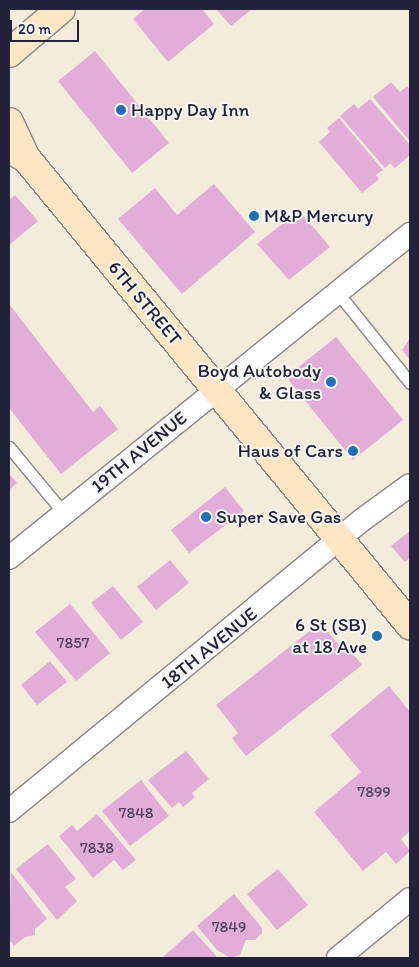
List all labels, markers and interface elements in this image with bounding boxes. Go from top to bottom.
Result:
scale bar [12,10,81,42]
text: 20 m [18,20,51,38]
place label: Happy Day Inn [131,99,250,121]
marker: Happy Day Inn [115,104,127,116]
place label: M&P Mercury [264,205,373,227]
marker: M&P Mercury [248,210,260,222]
street label: 6TH STREET [103,256,187,350]
place label: Boyd Autobody & Glass [198,360,321,404]
marker: Boyd Autobody & Glass [325,376,337,388]
street label: 19TH AVENUE [87,407,191,497]
place label: Haus of Cars [238,440,343,462]
marker: Haus of Cars [347,445,359,457]
place label: Super Save Gas [216,506,342,528]
marker: Super Save Gas [200,511,212,523]
street label: 18TH AVENUE [157,602,261,694]
place label: 6 St (SB) at 18 Ave [293,614,367,658]
marker: 6 St (SB) at 18 Ave [371,630,383,642]
house number: 7857 [56,633,90,653]
house number: 7899 [357,782,391,802]
house number: 7848 [118,803,154,823]
house number: 7838 [80,838,114,858]
house number: 7849 [212,917,246,937]

